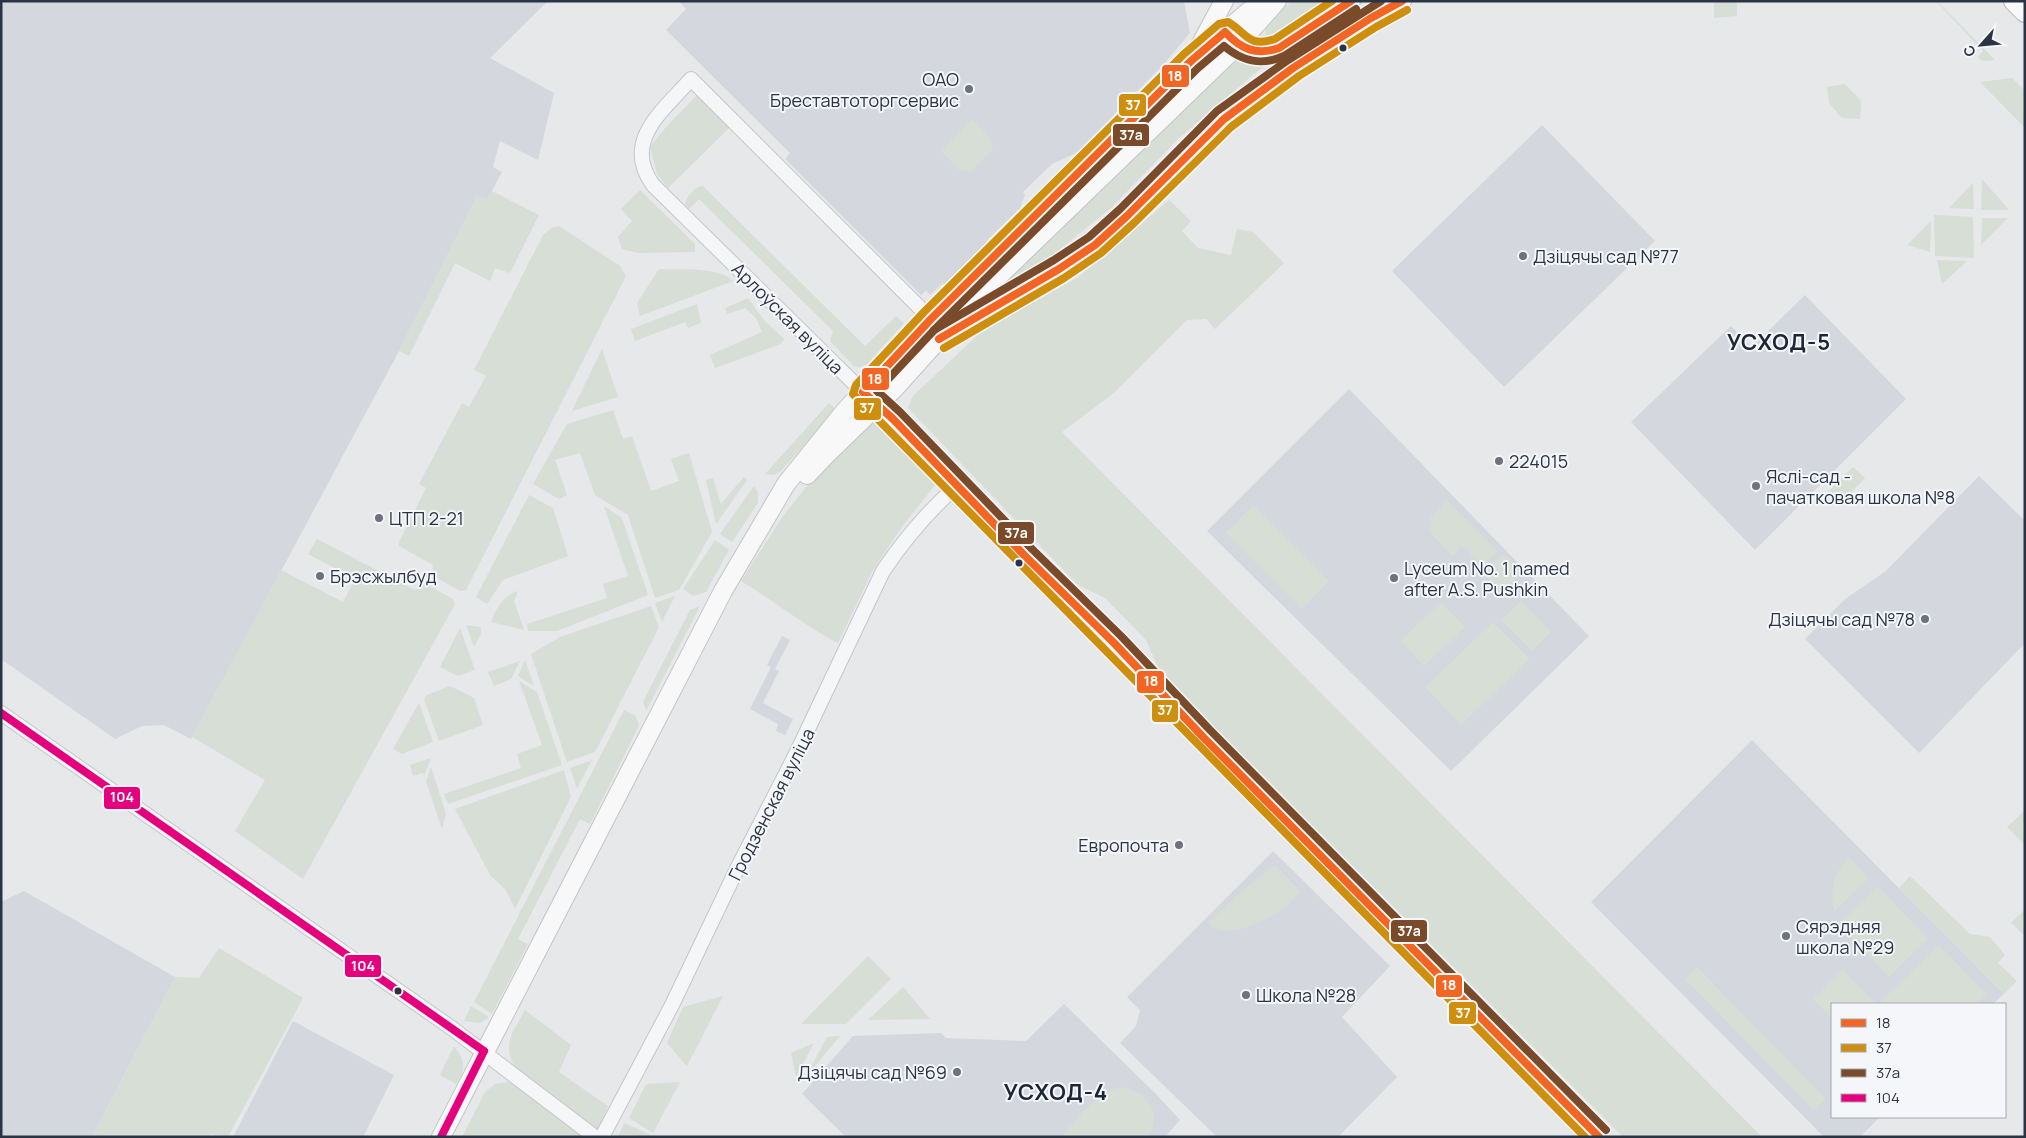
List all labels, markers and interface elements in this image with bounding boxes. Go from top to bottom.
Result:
north arrow [1956,20,2006,70]
text: С [1958,42,1980,60]
unlabelled marker [1338,43,1348,53]
line badge: 18 [1161,64,1190,88]
text: 18 [1168,66,1182,85]
place label: ОАО Бреставтоторгсервис [770,67,959,112]
marker: ОАО Бреставтоторгсервис [963,83,975,95]
line badge: 37 [1118,93,1147,117]
text: 37 [1125,95,1141,114]
line badge: 37а [1112,123,1150,147]
text: 37а [1119,125,1143,144]
place label: Дзіцячы сад №77 [1533,244,1679,268]
marker: Дзіцячы сад №77 [1517,250,1529,262]
street label: Арлоўская вуліца [727,257,849,379]
district label: УСХОД-5 [1727,327,1831,357]
line badge: 18 [861,367,890,391]
text: 18 [868,369,882,388]
line badge: 37 [853,397,882,421]
text: 37 [859,398,875,417]
place label: 224015 [1509,449,1568,473]
marker: 224015 [1493,455,1505,467]
place label: Яслі-сад - пачатковая школа №8 [1766,464,1955,509]
marker: Яслі-сад - пачатковая школа №8 [1750,480,1762,492]
place label: ЦТП 2-21 [389,506,464,530]
marker: ЦТП 2-21 [373,512,385,524]
line badge: 37а [997,521,1035,545]
text: 37а [1004,523,1028,542]
place label: Lyceum No. 1 named after A.S. Pushkin [1404,556,1570,601]
unlabelled marker [1014,558,1024,568]
place label: Брэсжылбуд [330,564,437,588]
marker: Брэсжылбуд [314,570,326,582]
marker: Lyceum No. 1 named after A.S. Pushkin [1388,572,1400,584]
place label: Дзіцячы сад №78 [1768,607,1915,631]
marker: Дзіцячы сад №78 [1919,613,1931,625]
line badge: 18 [1136,670,1165,694]
text: 18 [1144,671,1158,690]
line badge: 37 [1151,699,1179,723]
text: 37 [1157,700,1173,719]
street label: Гродзенская вуліца [722,724,820,884]
line badge: 104 [103,786,141,810]
text: 104 [110,787,134,806]
place label: Европочта [1078,833,1169,857]
marker: Европочта [1173,839,1185,851]
place label: Сярэдняя школа №29 [1796,914,1894,959]
line badge: 37а [1390,919,1428,943]
text: 37а [1397,921,1421,940]
marker: Сярэдняя школа №29 [1780,930,1792,942]
line badge: 104 [344,954,382,978]
text: 104 [351,956,375,975]
line badge: 18 [1435,974,1463,998]
text: 18 [1442,975,1456,994]
place label: Школа №28 [1256,983,1356,1007]
unlabelled marker [393,986,403,996]
marker: Школа №28 [1240,989,1252,1001]
line badge: 37 [1448,1001,1477,1025]
text: 37 [1455,1003,1471,1022]
legend [1831,1003,2006,1118]
text: 18 [1876,1012,1891,1033]
text: 37 [1876,1037,1892,1058]
place label: Дзіцячы сад №69 [798,1060,947,1084]
text: 37а [1876,1062,1900,1083]
marker: Дзіцячы сад №69 [951,1066,963,1078]
district label: УСХОД-4 [1004,1077,1108,1107]
text: 104 [1876,1087,1900,1108]

